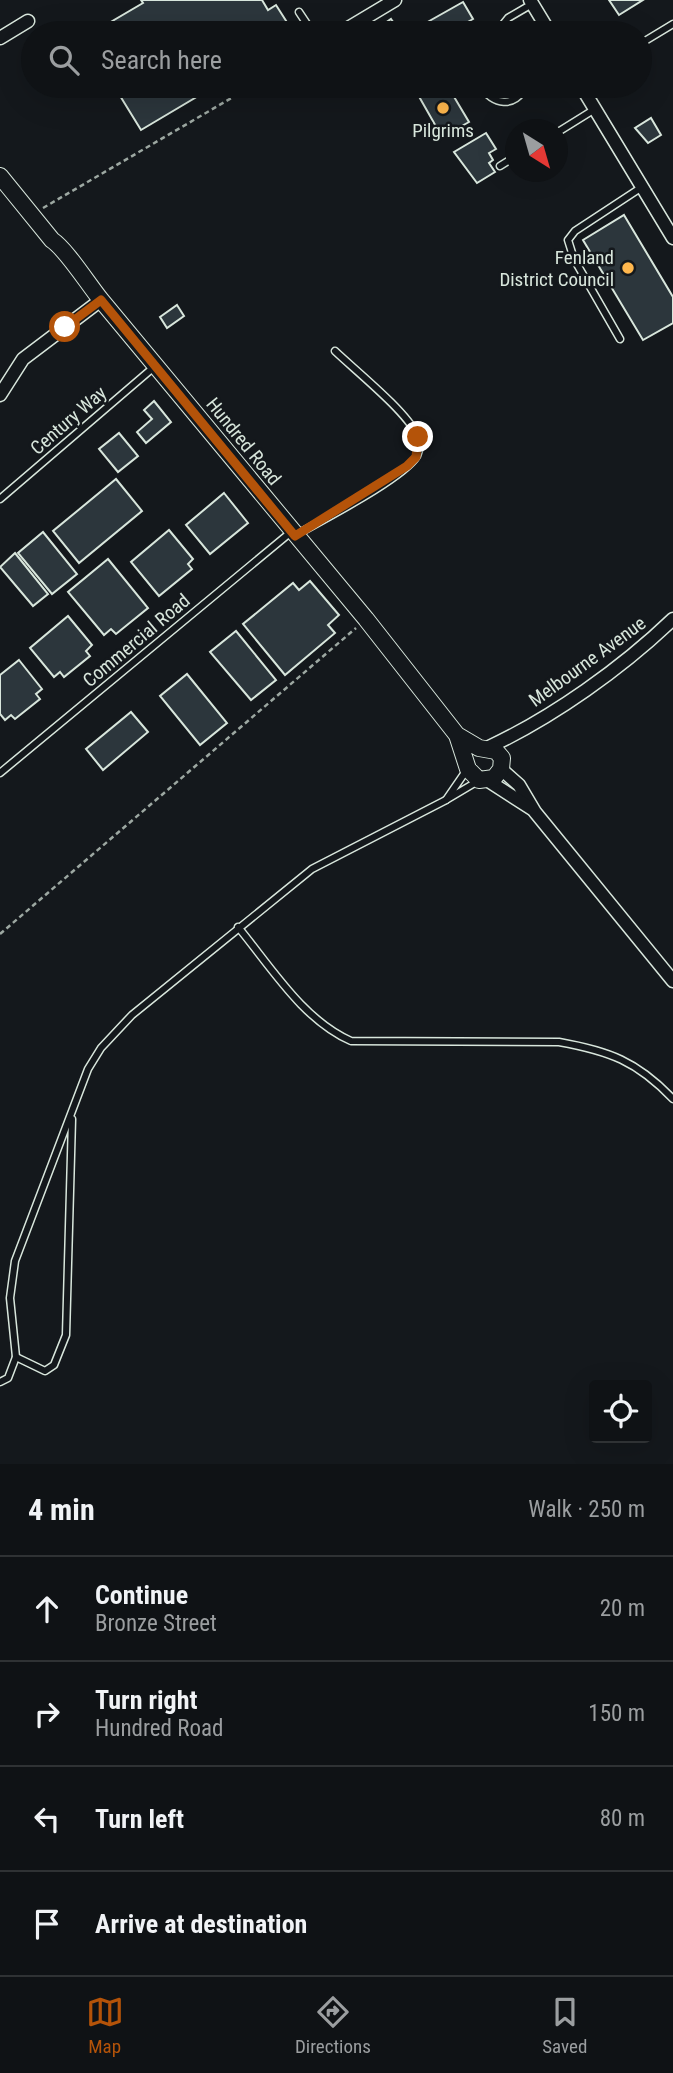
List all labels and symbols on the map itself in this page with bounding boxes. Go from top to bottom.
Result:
marker: Pilgrims [435,100,451,116]
place label: Pilgrims [412,119,474,142]
north arrow [505,119,568,182]
place label: Fenland District Council [499,246,614,291]
marker: Fenland District Council [620,260,636,276]
route start [49,311,80,342]
street label: Century Way [26,381,111,460]
street label: Hundred Road [201,393,286,490]
route end [402,421,433,452]
street label: Commercial Road [78,589,194,692]
street label: Melbourne Avenue [524,611,650,711]

